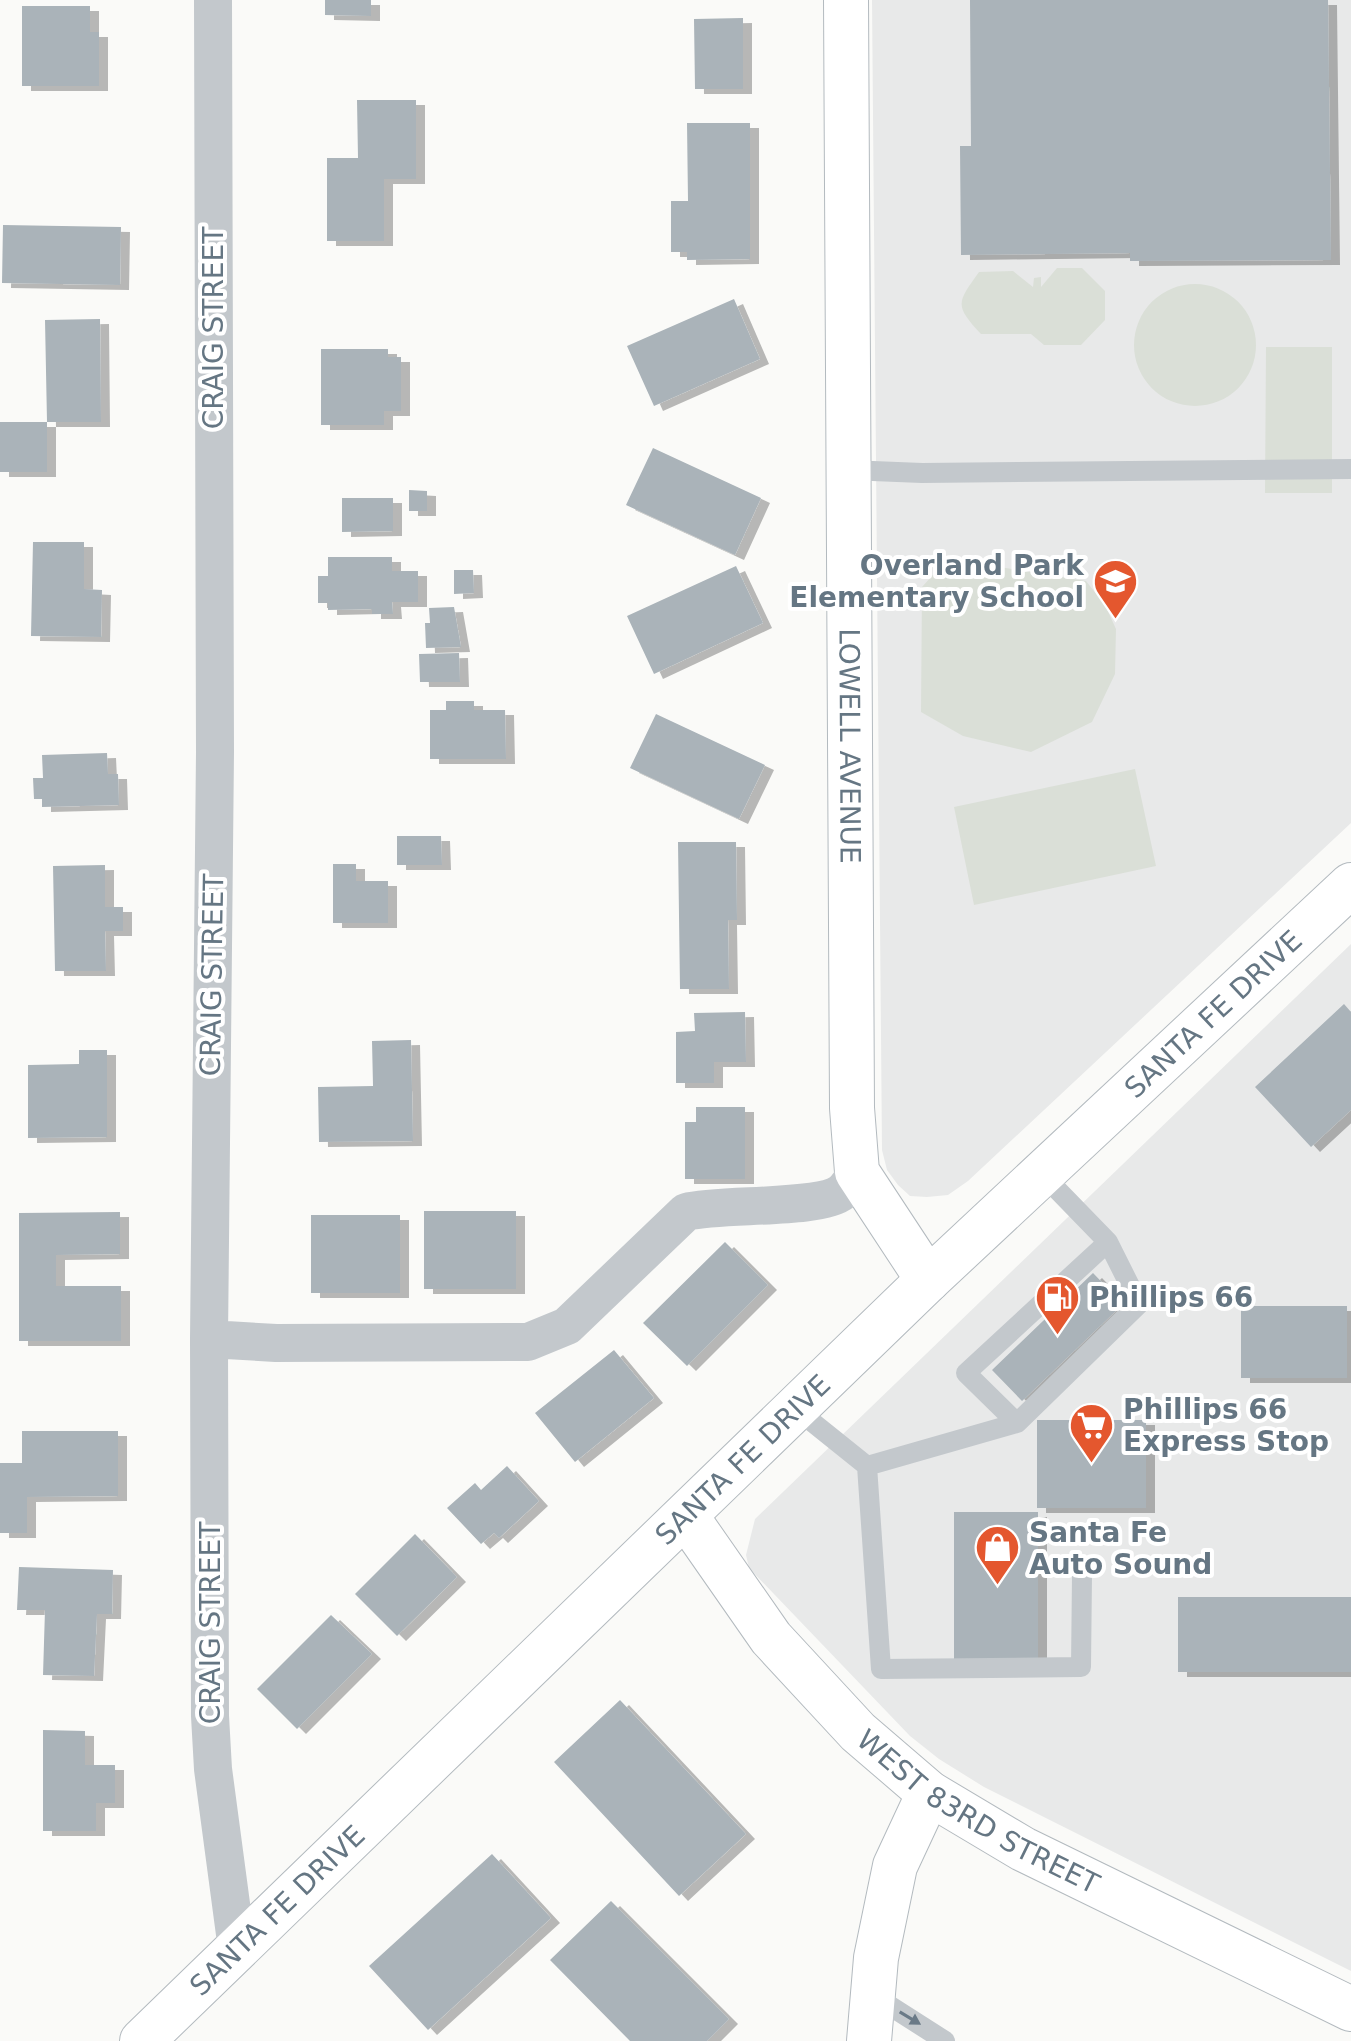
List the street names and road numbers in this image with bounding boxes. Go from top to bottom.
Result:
street label: CRAIG STREET [197,226,230,429]
street label: LOWELL AVENUE [833,628,867,864]
street label: CRAIG STREET [194,872,230,1077]
street label: SANTA FE DRIVE [1118,923,1308,1104]
street label: SANTA FE DRIVE [648,1368,837,1551]
street label: CRAIG STREET [194,1521,227,1724]
street label: WEST 83RD STREET [851,1722,1106,1901]
street label: SANTA FE DRIVE [183,1818,371,2002]

